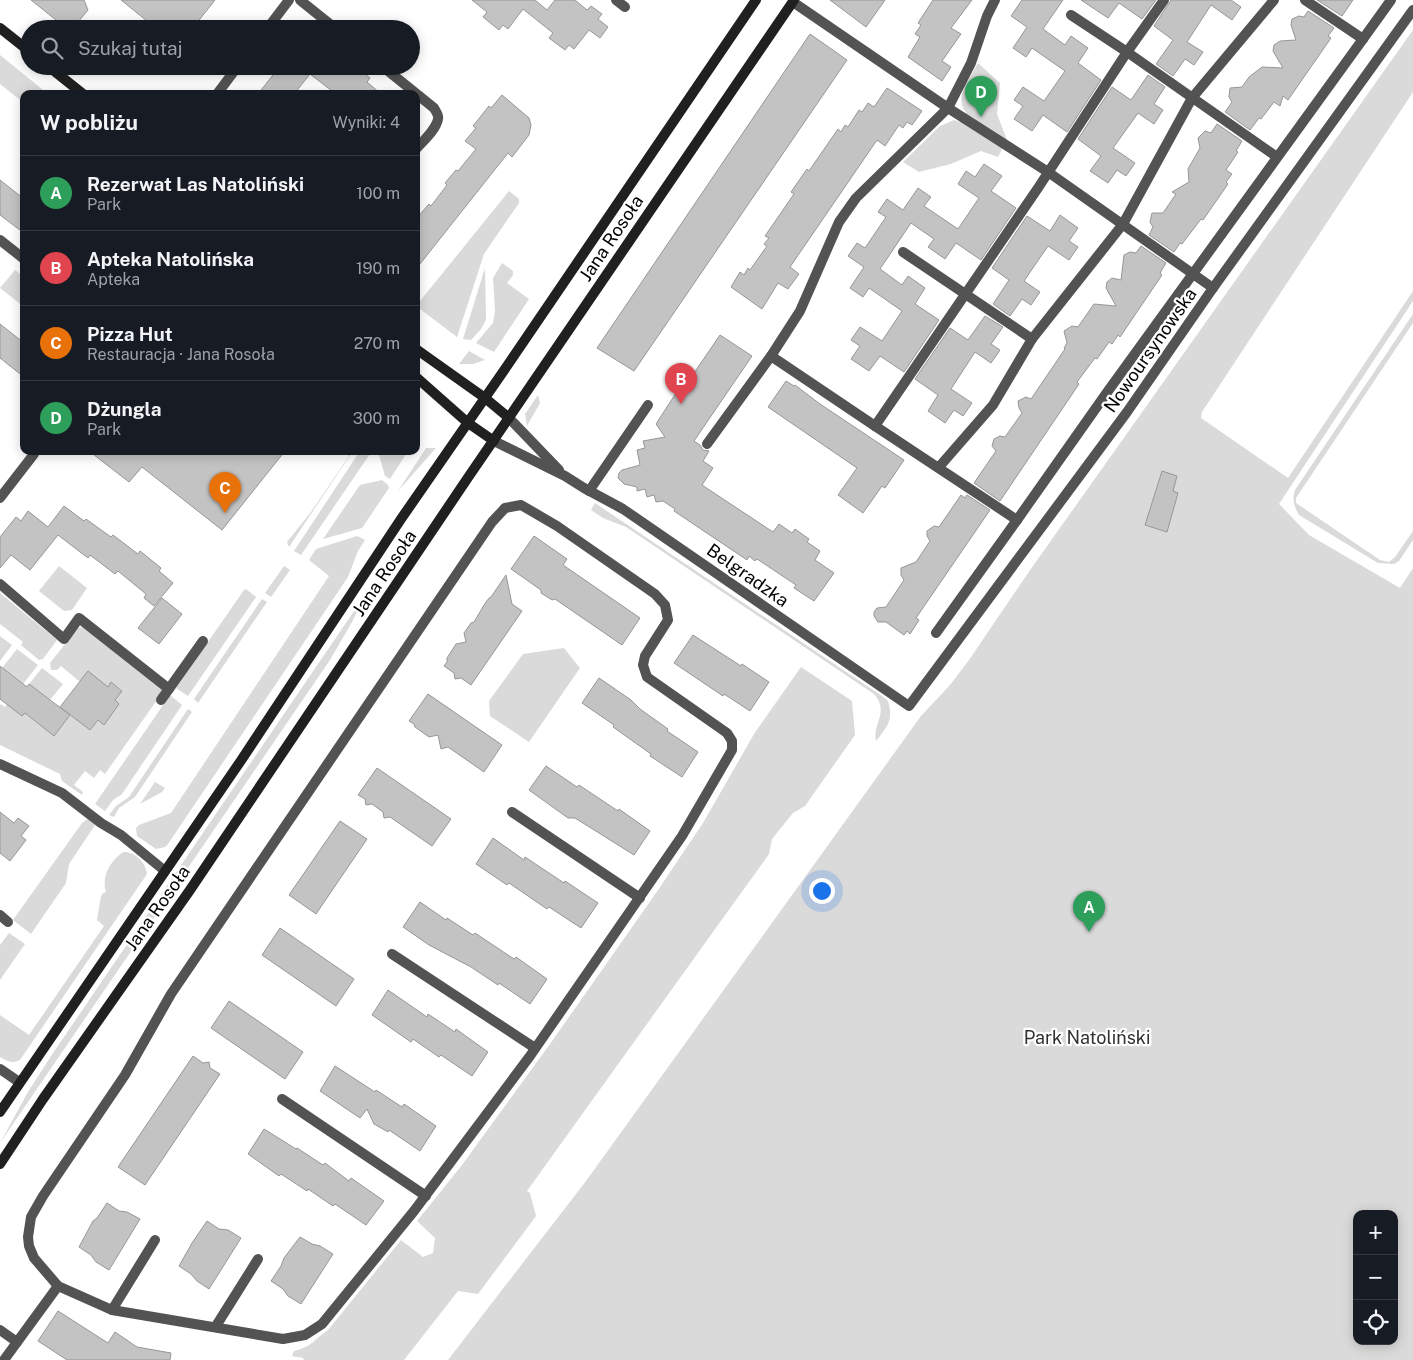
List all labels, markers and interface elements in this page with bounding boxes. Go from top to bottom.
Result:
search box [20,20,420,75]
icon: search [38,34,66,62]
text: Szukaj tutaj [78,37,183,59]
pin: D [965,76,997,117]
text: W pobliżu [40,110,138,135]
text: Wyniki: 4 [332,113,400,132]
text: Rezerwat Las Natoliński [87,173,304,195]
text: A [50,184,62,203]
text: 100 m [356,184,400,203]
street label: Jana Rosoła [575,191,647,285]
text: Park [87,195,121,214]
text: Apteka Natolińska [87,248,254,270]
text: B [51,259,61,278]
text: 190 m [356,259,400,278]
text: Apteka [87,270,140,289]
street label: Nowoursynowska [1099,284,1201,416]
text: Pizza Hut [87,323,173,345]
text: C [50,334,62,353]
text: 270 m [354,334,400,353]
text: Restauracja · Jana Rosoła [87,345,275,364]
pin: B [665,363,697,404]
text: Dżungla [87,398,162,420]
text: D [50,409,62,428]
text: 300 m [353,409,400,428]
text: Park [87,420,121,439]
pin: C [209,472,241,513]
street label: Jana Rosoła [348,526,420,620]
street label: Belgradzka [703,539,793,611]
street label: Jana Rosoła [120,861,194,955]
your location [809,878,835,904]
pin: A [1073,891,1105,932]
park label: Park Natoliński [1024,1027,1150,1048]
map controls [1353,1210,1398,1345]
button: + [1353,1210,1398,1255]
button: − [1353,1255,1398,1300]
button: locate [1353,1300,1398,1345]

